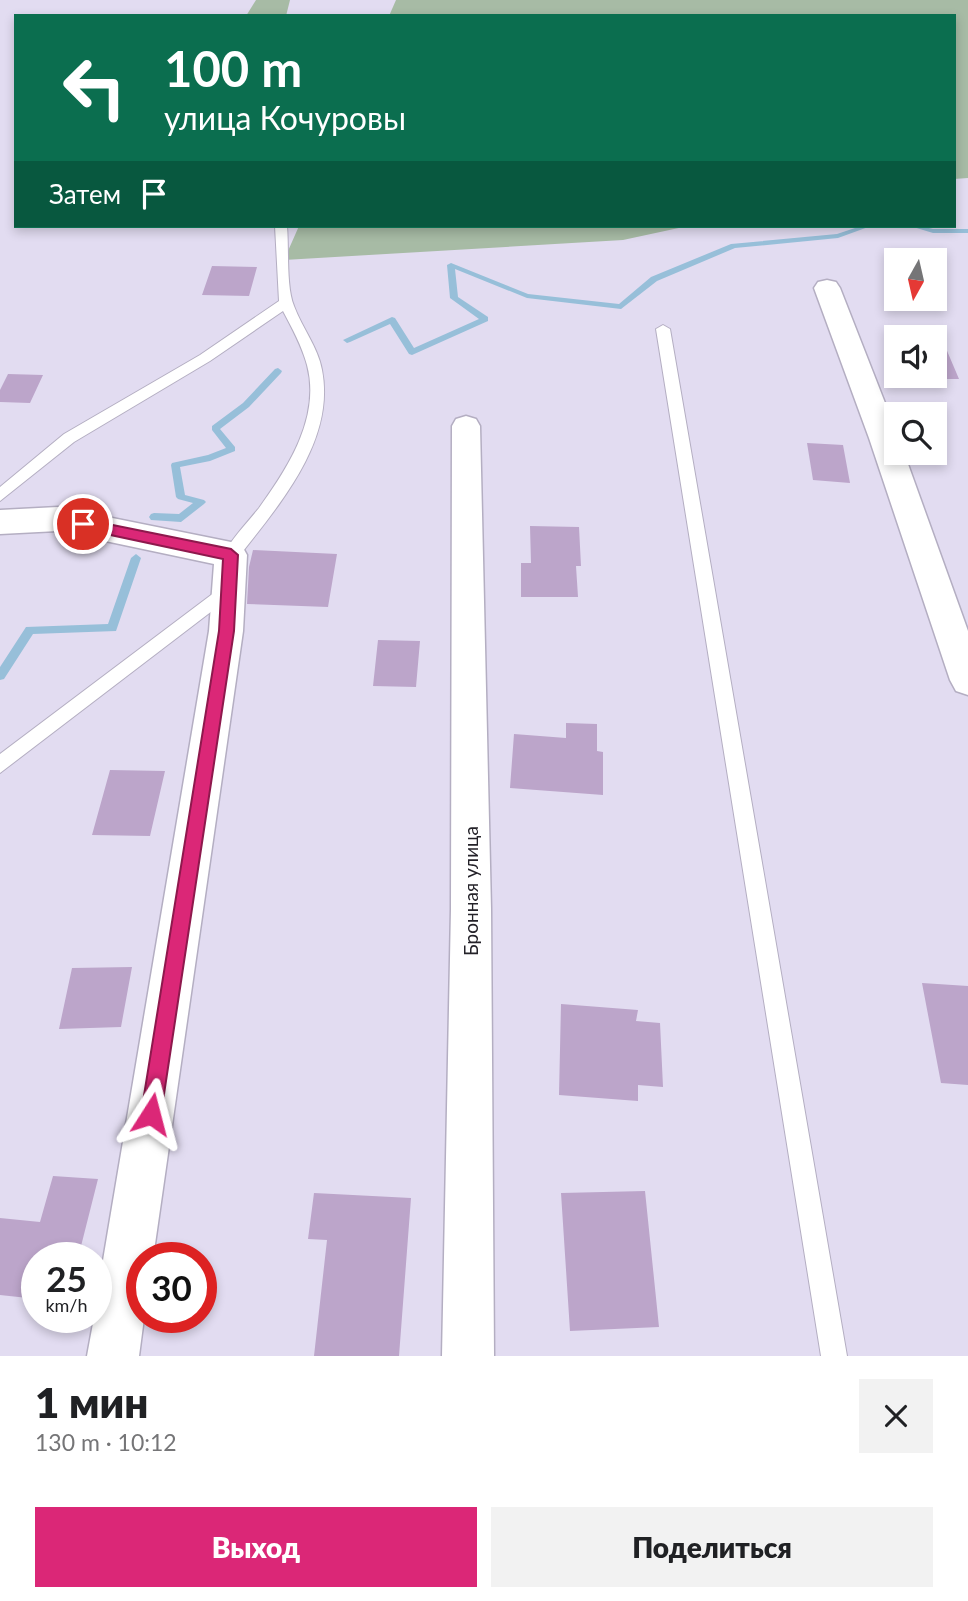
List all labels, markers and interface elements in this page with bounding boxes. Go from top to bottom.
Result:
text: 100 m [164,39,302,97]
icon: left [49,42,140,133]
text: улица Кочуровы [164,98,406,137]
icon: arrive [135,175,173,213]
text: Затем [49,178,121,210]
north arrow [884,248,947,312]
map controls [884,248,947,465]
button: sound [884,325,947,388]
button: search [884,402,947,465]
pin [53,494,113,554]
icon: arrive [64,505,102,543]
street label: Бронная улица [459,826,482,956]
position arrow [114,1077,188,1151]
speed limit sign: 30 [126,1242,217,1333]
text: 25 [46,1257,87,1299]
text: km/h [45,1294,88,1316]
text: 1 мин [35,1377,149,1427]
button: close [859,1379,933,1453]
text: 130 m · 10:12 [35,1428,177,1456]
button: Выход [35,1507,477,1587]
button: Поделиться [491,1507,933,1587]

